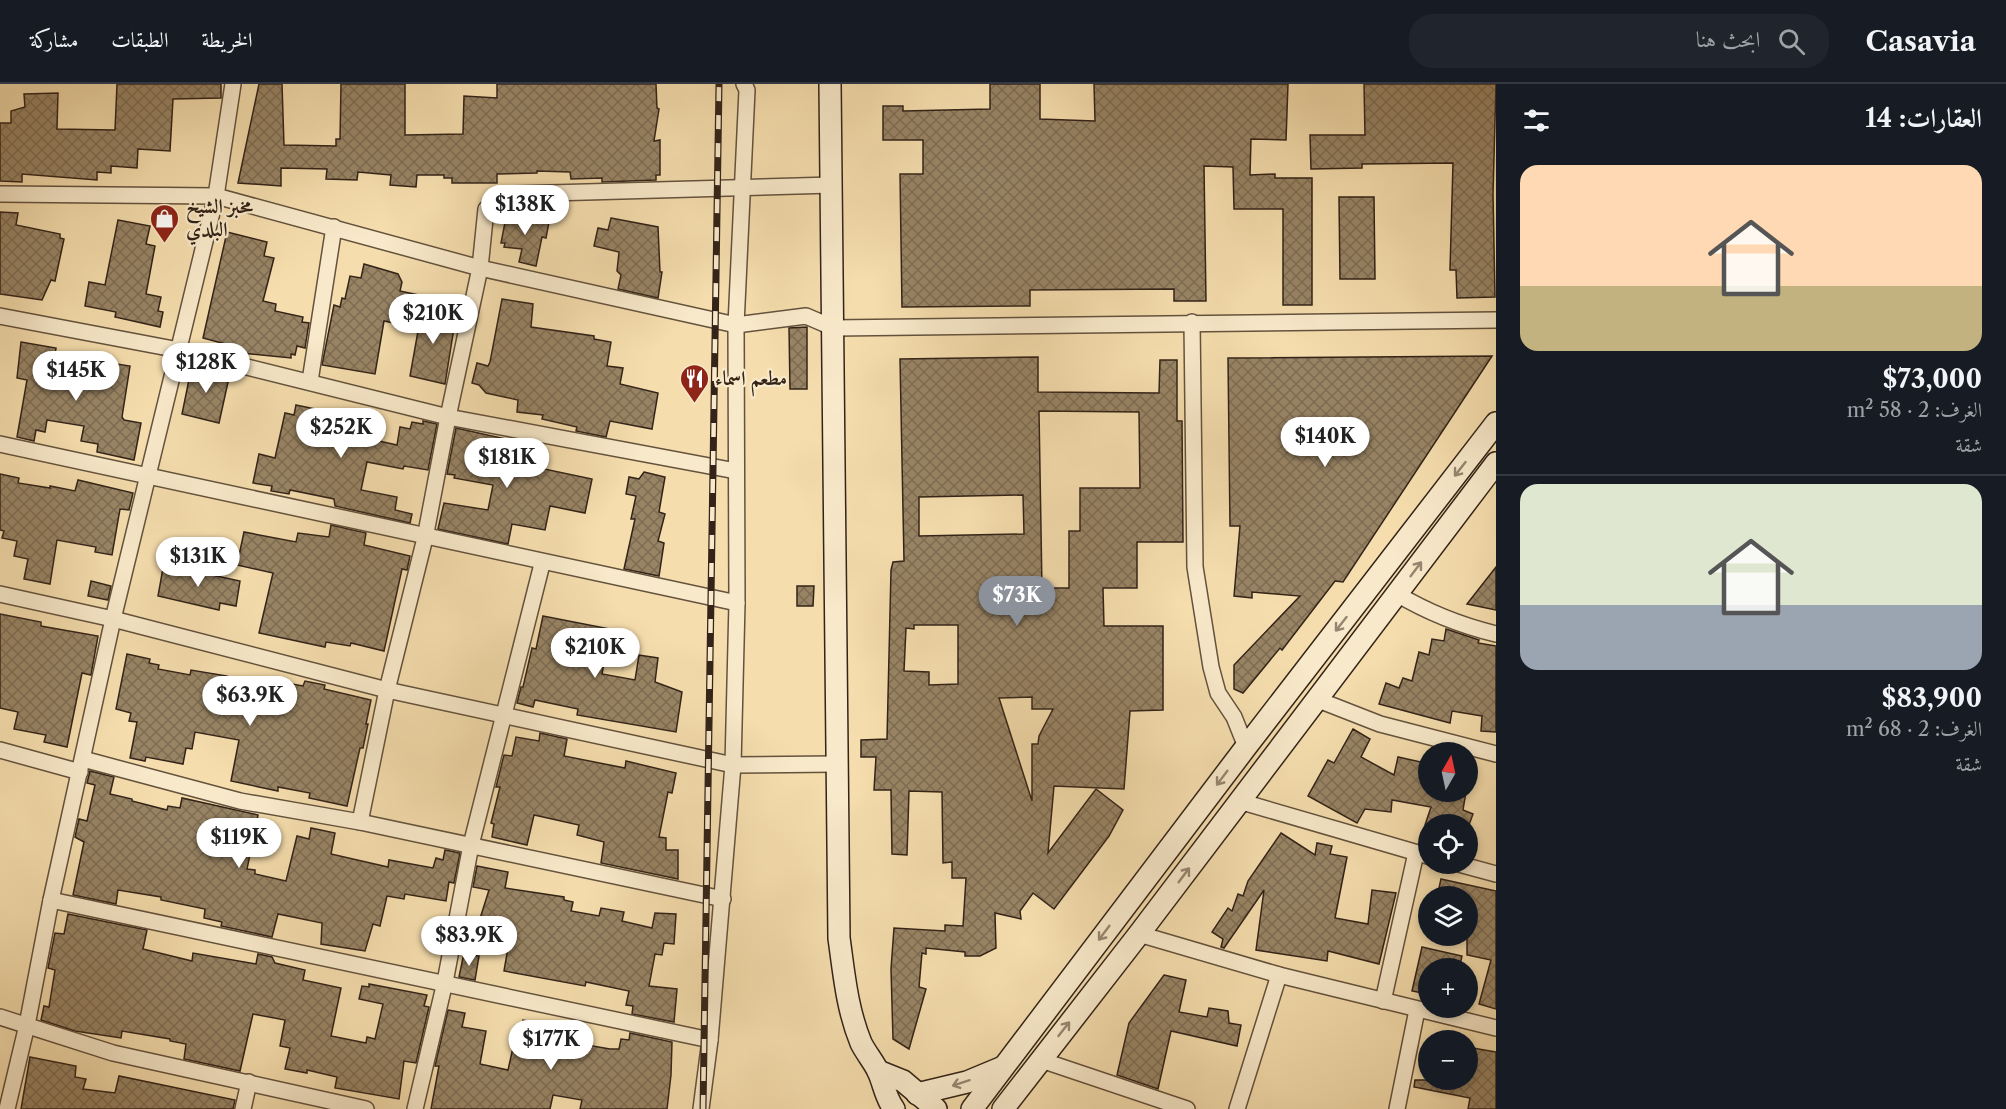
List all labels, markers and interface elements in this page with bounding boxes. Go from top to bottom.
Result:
search box [1409,14,1829,68]
text: Casavia [1865,24,1976,58]
icon: search [1775,25,1808,58]
text: ابحث هنا [1696,26,1760,53]
text: مشاركة [30,27,78,52]
text: الطبقات [111,27,168,52]
text: الخريطة [201,27,253,52]
text: العقارات: 14 [1865,102,1982,134]
icon: filters [1520,104,1553,137]
pin: $138K [483,185,567,236]
text: $138K [495,192,555,216]
place label: مخبز الشيخ البلدي [186,194,254,246]
shop icon: مخبز الشيخ البلدي [149,202,181,244]
icon: home [1697,204,1805,312]
pin: $210K [391,294,475,345]
text: $210K [403,301,463,325]
pin: $128K [164,343,248,394]
text: $128K [176,350,236,374]
pin: $145K [34,351,118,402]
text: $145K [46,358,106,382]
restaurant icon: مطعم اسماء [678,362,710,404]
text: $73,000 [1883,363,1982,395]
place label: مطعم اسماء [715,366,787,397]
text: الغرف: 2 · 58 m² [1847,398,1982,422]
pin: $252K [299,408,383,459]
text: $252K [310,415,372,439]
pin: $140K [1283,417,1367,468]
text: $140K [1295,424,1355,448]
text: شقة [1956,433,1982,457]
pin: $181K [465,438,549,489]
text: $181K [478,445,536,469]
one-way arrow [1454,461,1467,477]
icon: home [1697,523,1805,631]
pin: $131K [156,537,240,588]
text: $131K [170,544,226,568]
one-way arrow [1409,561,1422,577]
pin: $73K [981,576,1053,627]
text: $73K [993,583,1041,607]
one-way arrow [1335,615,1347,631]
pin: $210K [553,628,637,679]
text: $210K [565,635,625,659]
pin: $63.9K [201,676,299,727]
text: $83,900 [1882,682,1982,714]
text: $63.9K [216,683,284,707]
text: الغرف: 2 · 68 m² [1846,717,1982,741]
north arrow [1418,742,1478,802]
map controls [1418,742,1478,1090]
text: شقة [1956,752,1982,776]
one-way arrow [1216,770,1228,786]
button: locate [1418,814,1478,874]
pin: $119K [197,818,281,869]
text: $119K [210,825,268,849]
one-way arrow [1177,867,1190,883]
button: layers [1418,886,1478,946]
pin: $83.9K [420,916,518,967]
text: $83.9K [435,923,503,947]
one-way arrow [1098,925,1110,941]
button: + [1418,958,1478,1018]
pin: $177K [509,1020,593,1071]
one-way arrow [1058,1022,1071,1038]
text: $177K [522,1027,580,1051]
button: − [1418,1030,1478,1090]
one-way arrow [952,1078,971,1089]

